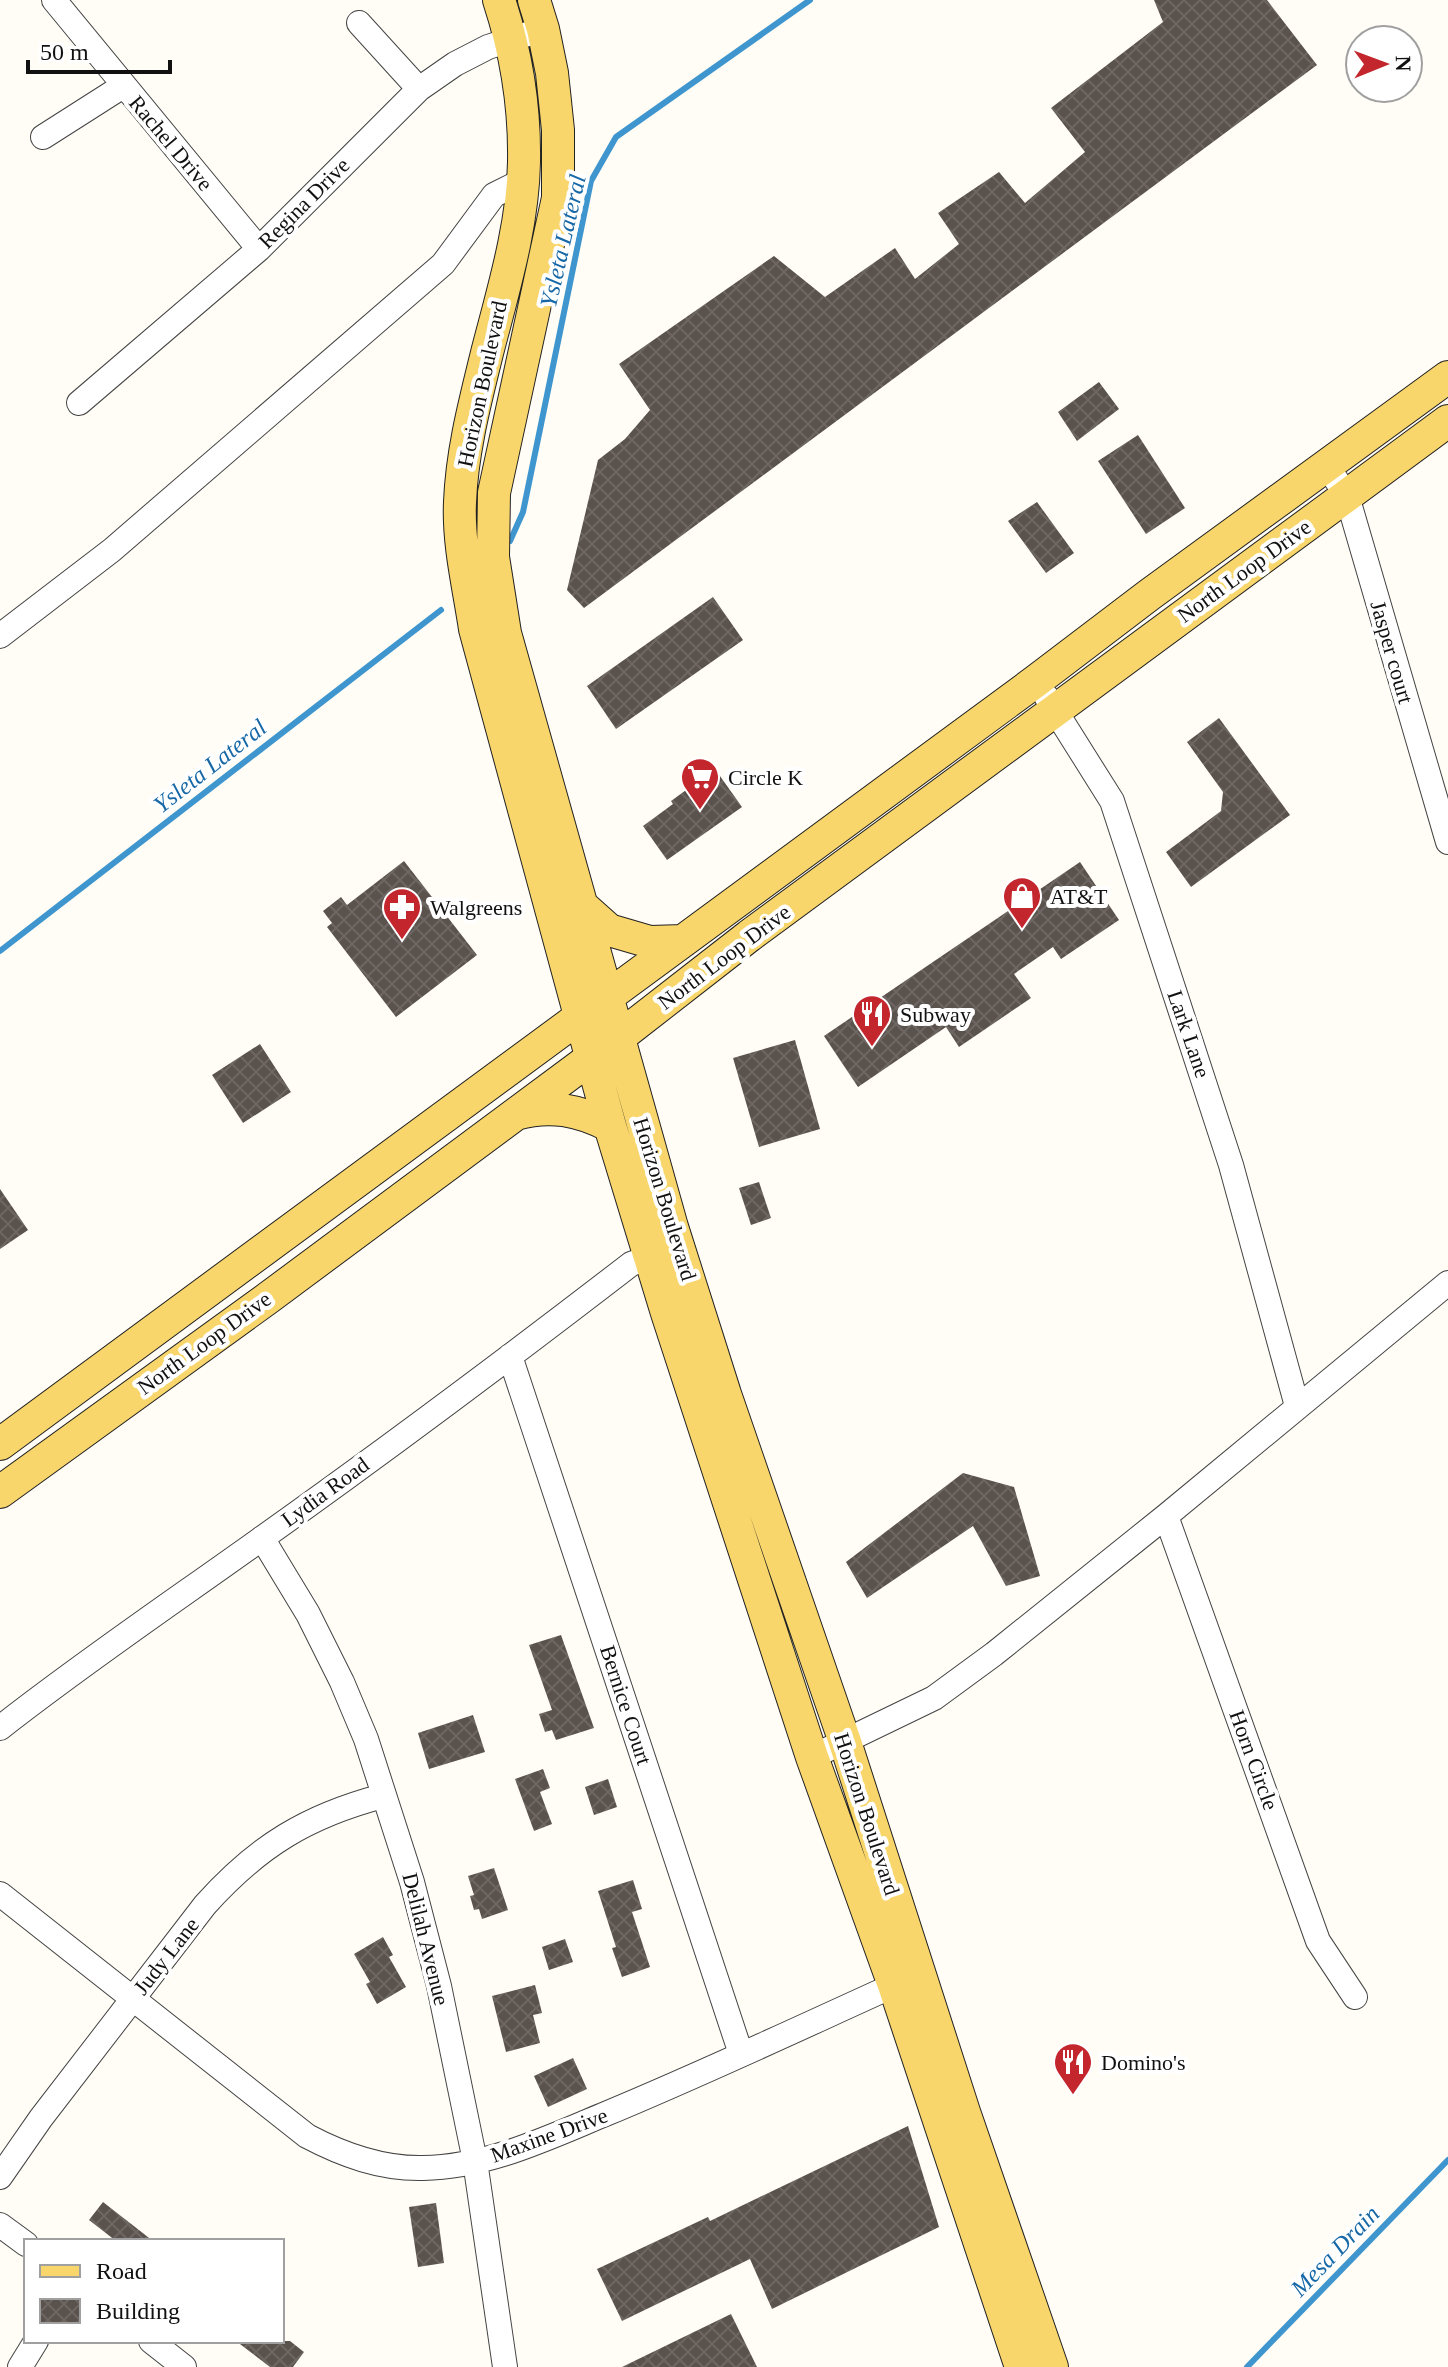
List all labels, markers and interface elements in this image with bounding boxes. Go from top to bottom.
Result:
scale bar [28,24,170,74]
north arrow [1344,24,1424,104]
text: 50 m [40,39,89,65]
text: N [1391,55,1416,72]
street label: Rachel Drive [124,90,218,196]
street label: Regina Drive [253,152,355,254]
water label: Ysleta Lateral [535,172,591,310]
street label: Horizon Boulevard [452,299,512,469]
street label: North Loop Drive [1172,514,1316,628]
street label: Jasper court [1365,598,1419,706]
water label: Ysleta Lateral [149,714,272,818]
supermarket icon: Circle K [679,756,721,811]
place label: Circle K [728,765,803,790]
shop icon: AT&T [1001,875,1043,930]
place label: AT&T [1050,884,1108,909]
pharmacy icon: Walgreens [381,886,423,941]
place label: Walgreens [430,895,522,920]
street label: North Loop Drive [653,899,795,1015]
street label: Lark Lane [1162,987,1216,1081]
restaurant icon: Subway [851,993,893,1048]
place label: Subway [900,1002,971,1027]
street label: Horizon Boulevard [628,1114,702,1284]
street label: North Loop Drive [132,1286,276,1400]
street label: Lydia Road [276,1452,374,1532]
street label: Bernice Court [595,1642,657,1768]
street label: Horn Circle [1224,1707,1284,1813]
street label: Horizon Boulevard [829,1730,905,1898]
street label: Delilah Avenue [397,1870,455,2008]
street label: Judy Lane [128,1912,204,2000]
restaurant icon: Domino's [1052,2041,1094,2096]
place label: Domino's [1101,2050,1186,2075]
street label: Maxine Drive [487,2102,611,2168]
water label: Mesa Drain [1285,2200,1384,2302]
legend [24,2239,284,2343]
text: Road [96,2258,147,2284]
text: Building [96,2298,180,2324]

